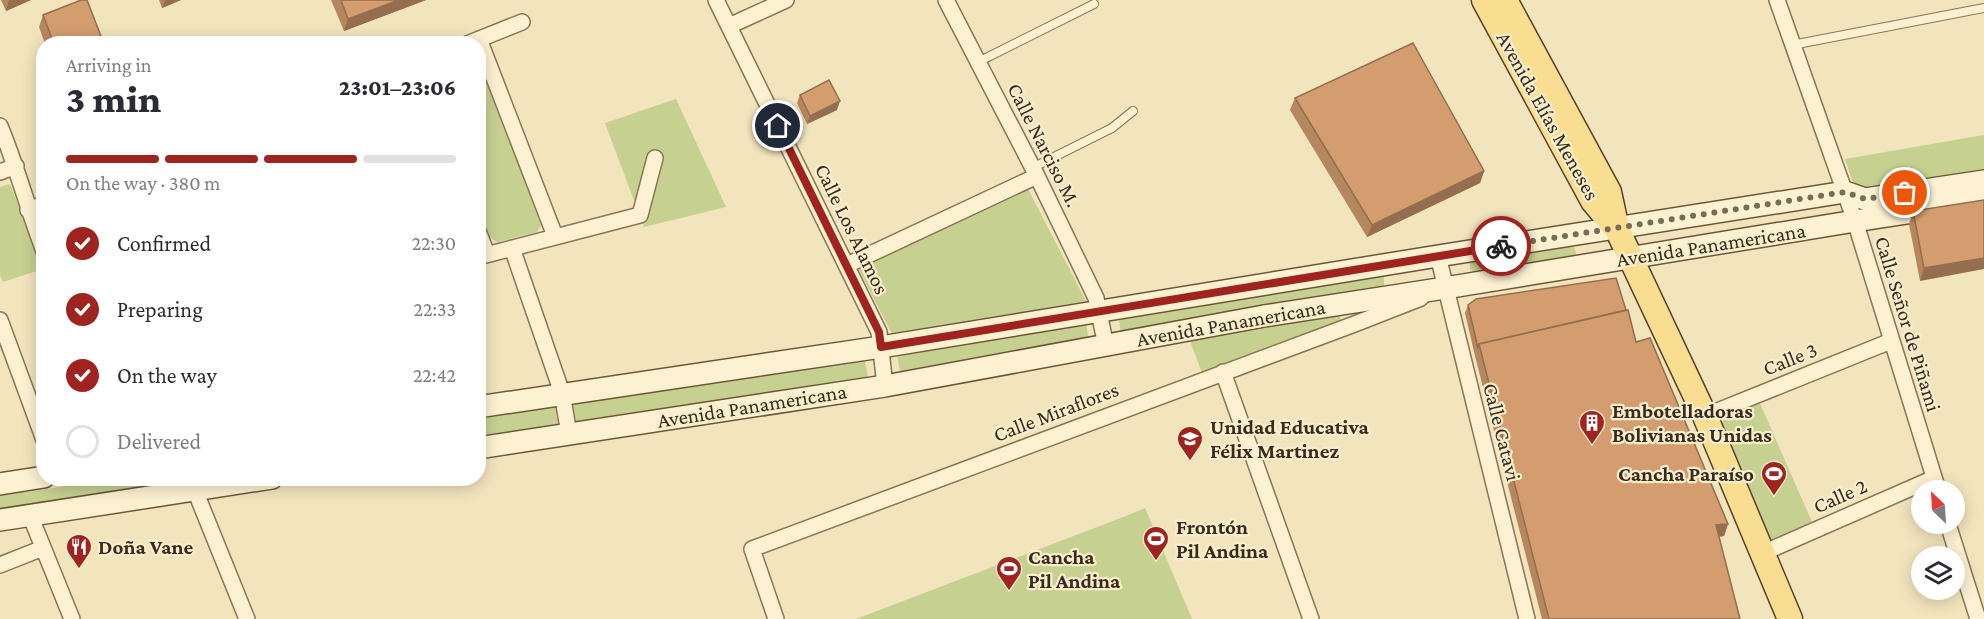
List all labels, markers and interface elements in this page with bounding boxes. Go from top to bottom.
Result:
street label: Avenida Elías Meneses [1492,28,1604,204]
text: Arriving in [66,54,151,76]
text: 23:01–23:06 [339,75,456,100]
text: 3 min [66,77,161,120]
street label: Calle Narciso M. [1003,79,1085,211]
pin [752,100,803,151]
icon: home [761,109,794,142]
street label: Calle Los Alamos [810,160,894,298]
pin [1879,167,1930,218]
text: On the way · 380 m [66,172,220,194]
icon: bag [1888,176,1921,209]
courier [1471,216,1531,276]
street label: Avenida Panamericana [1615,218,1808,272]
icon: check [66,227,99,260]
icon: bike [1485,230,1518,263]
text: Confirmed [117,231,211,256]
text: 22:30 [412,232,456,254]
street label: Calle Señor de Piñami [1870,233,1946,415]
icon: check [66,293,99,326]
street label: Avenida Panamericana [1135,295,1327,351]
text: Preparing [117,297,203,322]
text: 22:33 [414,298,456,320]
street label: Calle 3 [1759,337,1821,381]
icon: check [66,359,99,392]
text: On the way [117,363,217,388]
text: 22:42 [413,364,456,386]
street label: Calle Miraflores [990,377,1122,447]
street label: Avenida Panamericana [656,379,849,433]
street label: Calle Catavi [1478,381,1526,484]
place label: Embotelladoras Bolivianas Unidas [1612,399,1772,447]
building icon: Embotelladoras Bolivianas Unidas [1577,408,1607,446]
place label: Unidad Educativa Félix Martinez [1210,415,1369,463]
school or university icon: Unidad Educativa Félix Martinez [1175,424,1205,462]
text: Delivered [117,429,201,454]
sports icon: Cancha Paraíso [1759,459,1789,497]
place label: Cancha Paraíso [1618,462,1754,486]
street label: Calle 2 [1809,474,1871,518]
north arrow [1911,480,1965,534]
map controls [1911,480,1965,600]
place label: Frontón Pil Andina [1176,515,1269,563]
sports icon: Frontón Pil Andina [1141,524,1171,562]
restaurant icon: Doña Vane [64,532,94,570]
place label: Doña Vane [98,535,194,559]
place label: Cancha Pil Andina [1028,545,1121,593]
button: layers [1911,546,1965,600]
sports icon: Cancha Pil Andina [994,554,1024,592]

